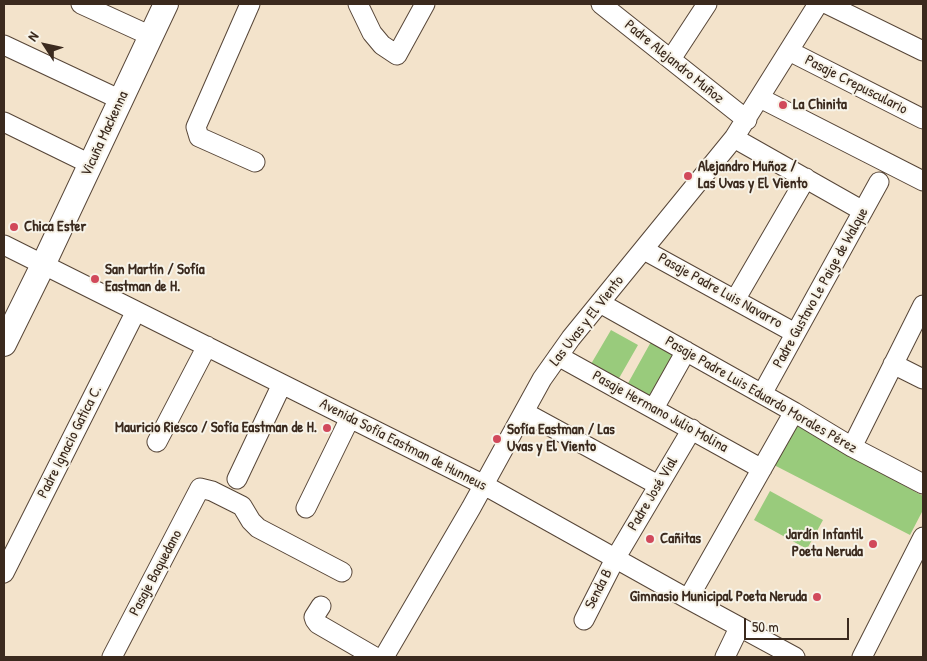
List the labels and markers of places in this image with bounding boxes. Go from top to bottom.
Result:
place label: La Chinita [793,96,847,114]
marker: La Chinita [777,99,789,111]
place label: Alejandro Muñoz / Las Uvas y El Viento [698,158,808,193]
marker: Alejandro Muñoz / Las Uvas y El Viento [682,170,694,182]
place label: Chica Ester [24,218,86,236]
marker: Chica Ester [8,221,20,233]
place label: San Martín / Sofía Eastman de H. [105,261,205,296]
marker: San Martín / Sofía Eastman de H. [89,273,101,285]
place label: Mauricio Riesco / Sofía Eastman de H. [115,419,317,437]
place label: Sofía Eastman / Las Uvas y El Viento [507,421,615,456]
marker: Mauricio Riesco / Sofía Eastman de H. [321,422,333,434]
marker: Sofía Eastman / Las Uvas y El Viento [491,433,503,445]
place label: Jardín Infantil Poeta Neruda [785,526,863,561]
place label: Cañitas [660,530,701,548]
marker: Cañitas [644,533,656,545]
marker: Jardín Infantil Poeta Neruda [867,538,879,550]
place label: Gimnasio Municipal Poeta Neruda [630,588,807,606]
marker: Gimnasio Municipal Poeta Neruda [811,591,823,603]

